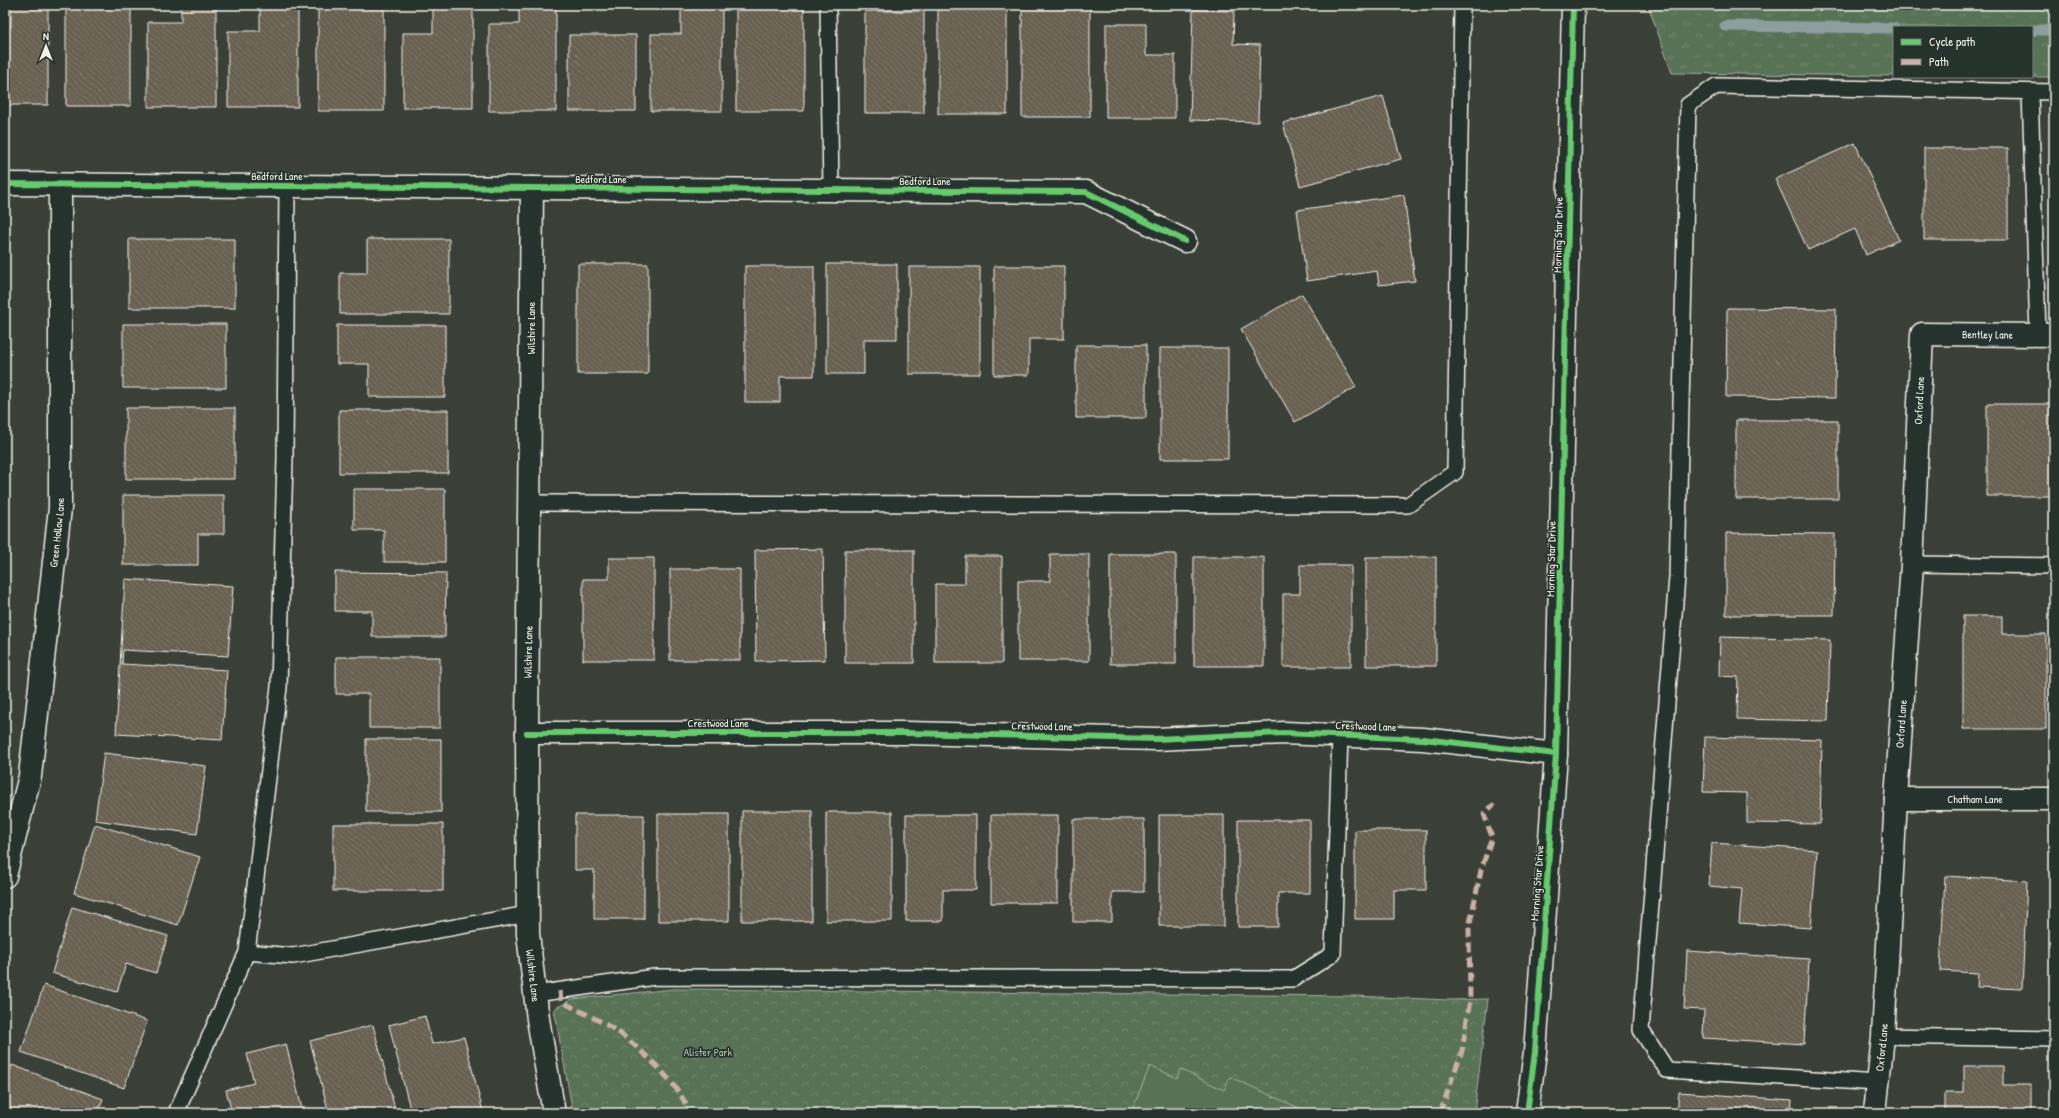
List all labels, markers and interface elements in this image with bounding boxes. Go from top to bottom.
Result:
north arrow [26,26,66,66]
legend [1893,26,2033,78]
text: N [43,29,49,43]
text: Cycle path [1929,33,1975,50]
text: Path [1929,53,1949,70]
street label: Bedford Lane [251,169,303,183]
street label: Bedford Lane [575,172,627,186]
street label: Bedford Lane [899,174,951,188]
street label: Morning Star Drive [1550,196,1566,273]
street label: Wilshire Lane [524,301,538,354]
street label: Bentley Lane [1962,327,2014,342]
street label: Oxford Lane [1911,375,1927,425]
street label: Green Hollow Lane [46,497,67,568]
street label: Morning Star Drive [1543,520,1559,597]
street label: Wilshire Lane [521,625,535,678]
street label: Oxford Lane [1892,699,1910,749]
street label: Crestwood Lane [687,716,749,730]
street label: Crestwood Lane [1011,718,1073,734]
street label: Crestwood Lane [1335,718,1397,734]
street label: Chatham Lane [1947,792,2003,806]
street label: Morning Star Drive [1527,844,1547,921]
street label: Wilshire Lane [523,949,543,1003]
street label: Oxford Lane [1872,1022,1891,1072]
park label: Alister Park [684,1045,733,1059]

